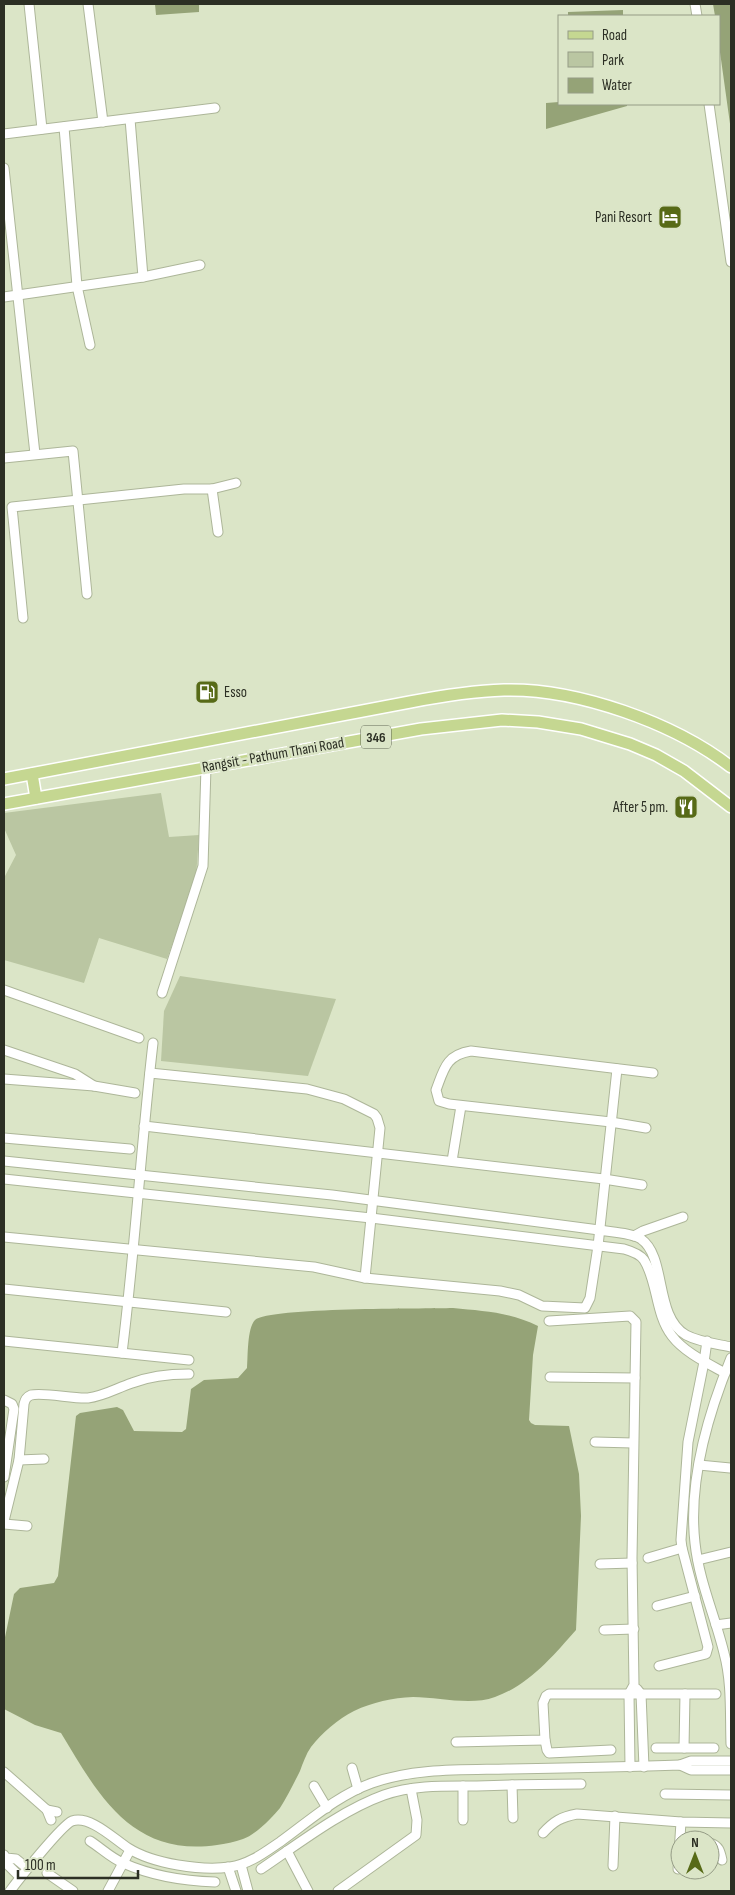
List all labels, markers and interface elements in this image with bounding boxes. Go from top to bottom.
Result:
legend [558,15,720,105]
text: Road [602,26,627,45]
text: Park [602,51,624,70]
text: Water [602,76,633,95]
hotel icon: Pani Resort [657,204,683,230]
place label: Pani Resort [595,208,652,227]
fuel station icon: Esso [194,679,220,705]
place label: Esso [224,683,247,702]
road number: 346 [361,726,391,749]
street label: Rangsit - Pathum Thani Road [200,733,346,777]
restaurant icon: After 5 pm. [673,794,699,820]
place label: After 5 pm. [612,798,668,817]
north arrow [670,1830,720,1880]
text: N [691,1834,699,1851]
scale bar [18,1848,138,1880]
text: 100 m [25,1856,56,1875]

